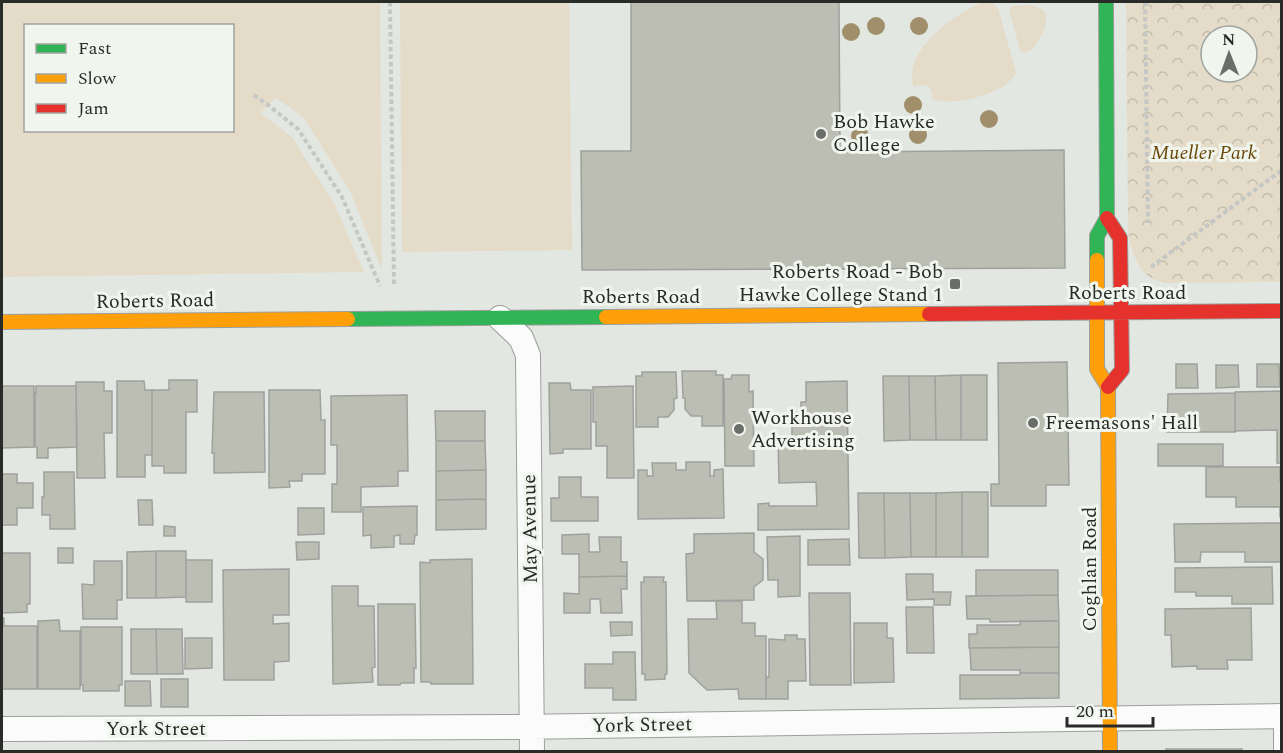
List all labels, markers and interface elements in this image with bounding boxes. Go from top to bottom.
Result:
legend [24,24,234,132]
north arrow [1199,24,1259,84]
text: N [1222,28,1235,52]
text: Fast [78,35,111,62]
text: Slow [78,65,117,92]
text: Jam [78,95,109,122]
place label: Bob Hawke College [833,107,935,160]
marker: Bob Hawke College [814,127,828,141]
park label: Mueller Park [1151,138,1258,168]
place label: Roberts Road - Bob Hawke College Stand 1 [739,257,943,310]
marker: Roberts Road - Bob Hawke College Stand 1 [948,277,962,291]
street label: Roberts Road [1068,278,1186,308]
street label: Roberts Road [582,282,700,312]
street label: Roberts Road [95,285,215,317]
place label: Workhouse Advertising [751,403,855,456]
place label: Freemasons' Hall [1045,408,1198,438]
marker: Freemasons' Hall [1026,416,1040,430]
marker: Workhouse Advertising [732,422,746,436]
street label: May Avenue [514,474,546,584]
street label: Coghlan Road [1075,506,1105,632]
scale bar [1067,690,1152,728]
text: 20 m [1076,698,1114,725]
street label: York Street [592,709,692,741]
street label: York Street [106,714,206,744]

